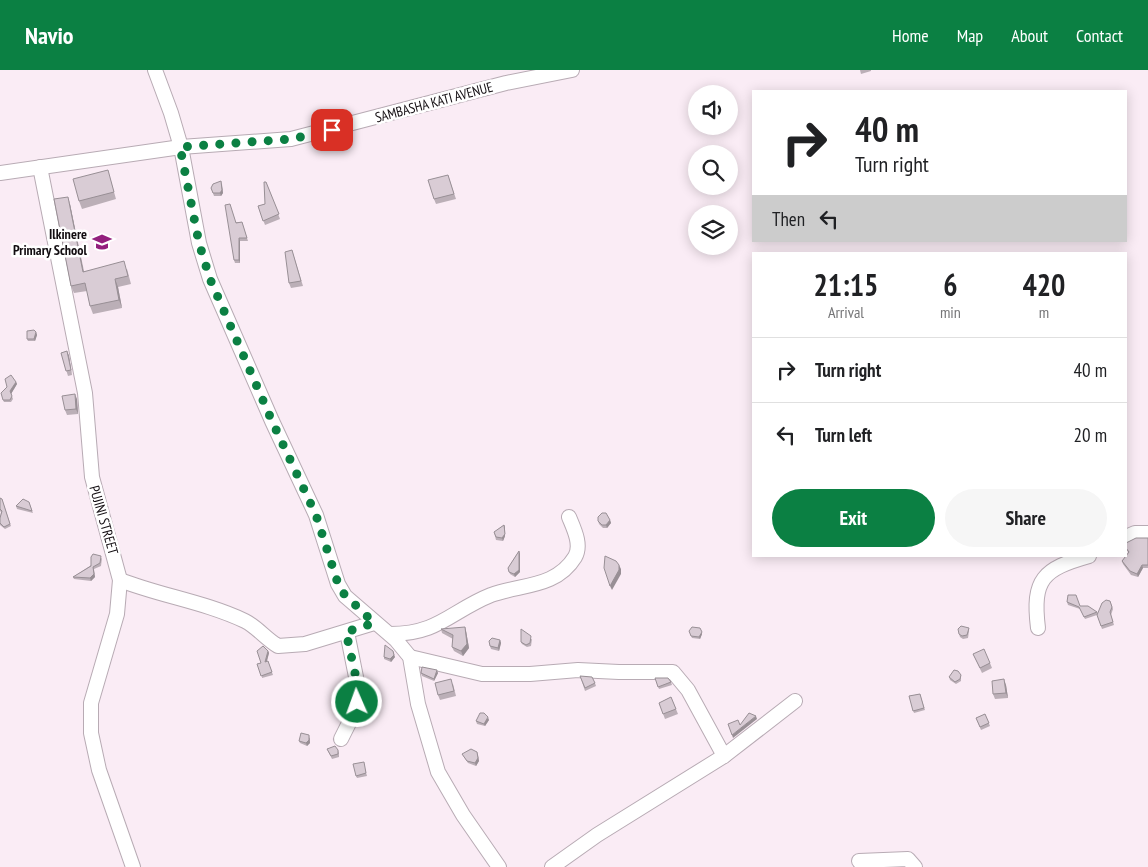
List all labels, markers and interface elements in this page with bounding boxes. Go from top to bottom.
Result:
text: Navio [25,20,74,51]
text: Home [892,24,929,47]
text: Map [957,24,983,47]
text: About [1011,24,1048,47]
text: Contact [1076,24,1123,47]
street label: SAMBASHA KATI AVENUE [373,78,495,126]
map controls [688,85,738,255]
button: sound [688,85,738,135]
text: 40 m [855,106,919,152]
pin [311,109,353,151]
icon: right [772,110,837,175]
icon: arrive [318,116,346,144]
button: search [688,145,738,195]
text: Turn right [855,150,929,178]
button: layers [688,205,738,255]
icon: left [815,205,843,233]
text: Then [772,207,805,231]
place label: Ilkinere Primary School [13,225,88,259]
school or university icon: Ilkinere Primary School [91,231,113,253]
text: 21:15 [814,265,878,304]
text: 6 [943,265,958,304]
text: 420 [1022,265,1065,304]
text: Arrival [828,302,864,322]
text: min [940,302,961,322]
text: m [1039,302,1049,322]
icon: right [772,356,800,384]
text: Turn right [815,358,881,382]
text: 40 m [1074,358,1107,382]
icon: left [772,421,800,449]
text: Turn left [815,423,872,447]
text: 20 m [1074,423,1107,447]
street label: PUJINI STREET [86,483,123,557]
button: Exit [772,489,935,547]
button: Share [945,489,1107,547]
position arrow [330,675,382,727]

